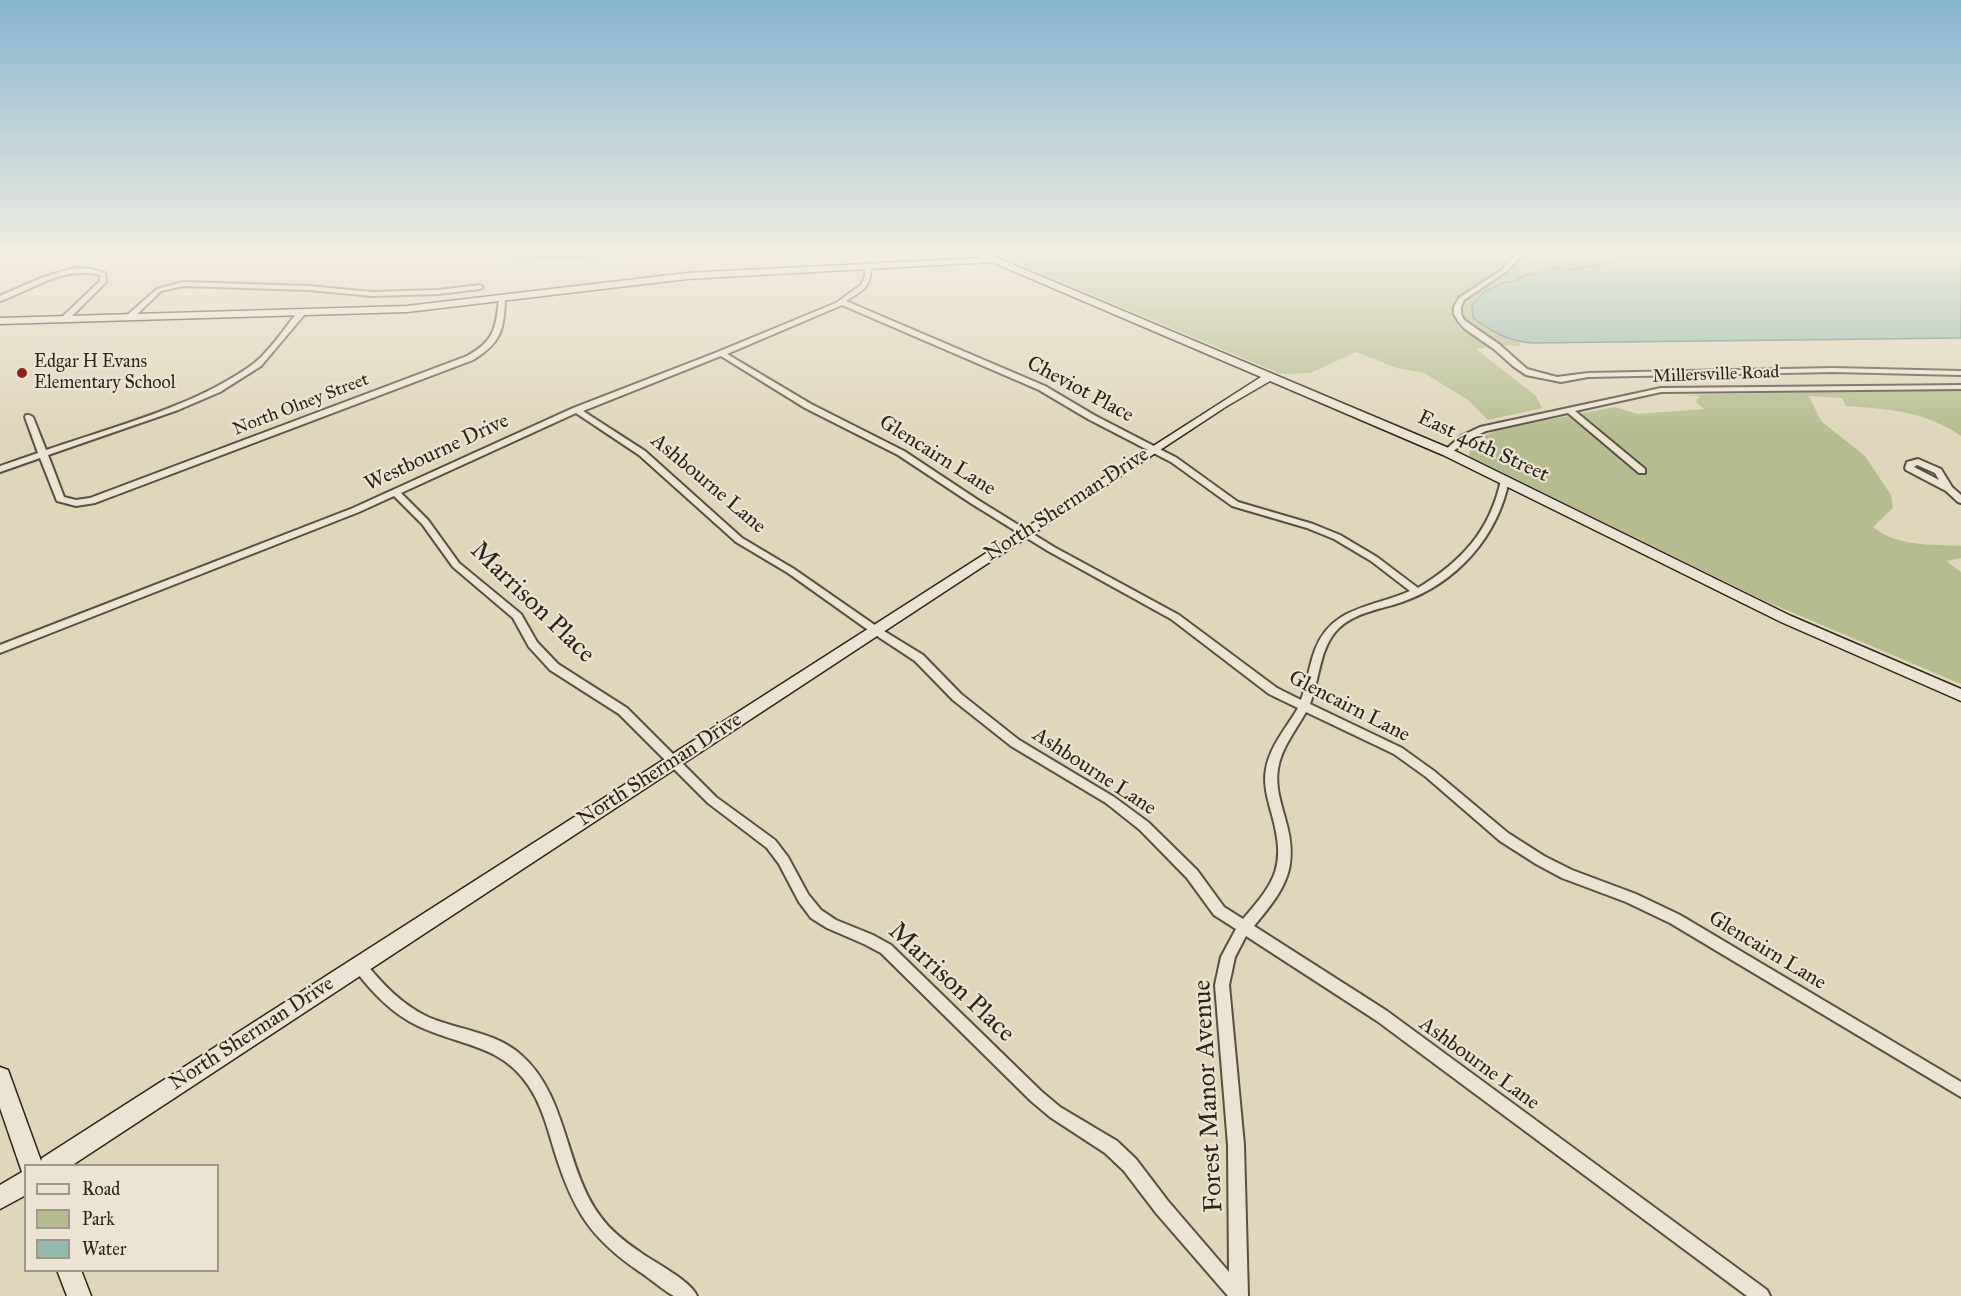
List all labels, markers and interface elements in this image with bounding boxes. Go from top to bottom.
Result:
street label: Cheviot Place [1022,351,1138,429]
place label: Edgar H Evans Elementary School [34,352,176,394]
street label: Millersville Road [1652,362,1780,388]
marker: Edgar H Evans Elementary School [15,366,29,380]
street label: North Olney Street [230,369,372,441]
street label: East 46th Street [1413,406,1553,488]
street label: Westbourne Drive [361,409,513,497]
street label: Glencairn Lane [874,410,1000,502]
street label: Ashbourne Lane [645,429,771,539]
street label: North Sherman Drive [980,442,1154,568]
street label: Marrison Place [463,536,601,670]
street label: Glencairn Lane [1284,666,1414,748]
street label: North Sherman Drive [573,707,747,833]
street label: Ashbourne Lane [1027,723,1161,821]
street label: Glencairn Lane [1704,906,1830,996]
street label: Marrison Place [881,916,1021,1050]
street label: North Sherman Drive [165,971,339,1097]
street label: Forest Manor Avenue [1187,979,1231,1213]
street label: Ashbourne Lane [1414,1012,1544,1116]
legend [24,1164,219,1272]
text: Road [82,1178,120,1200]
text: Park [82,1208,115,1230]
text: Water [82,1238,126,1260]

